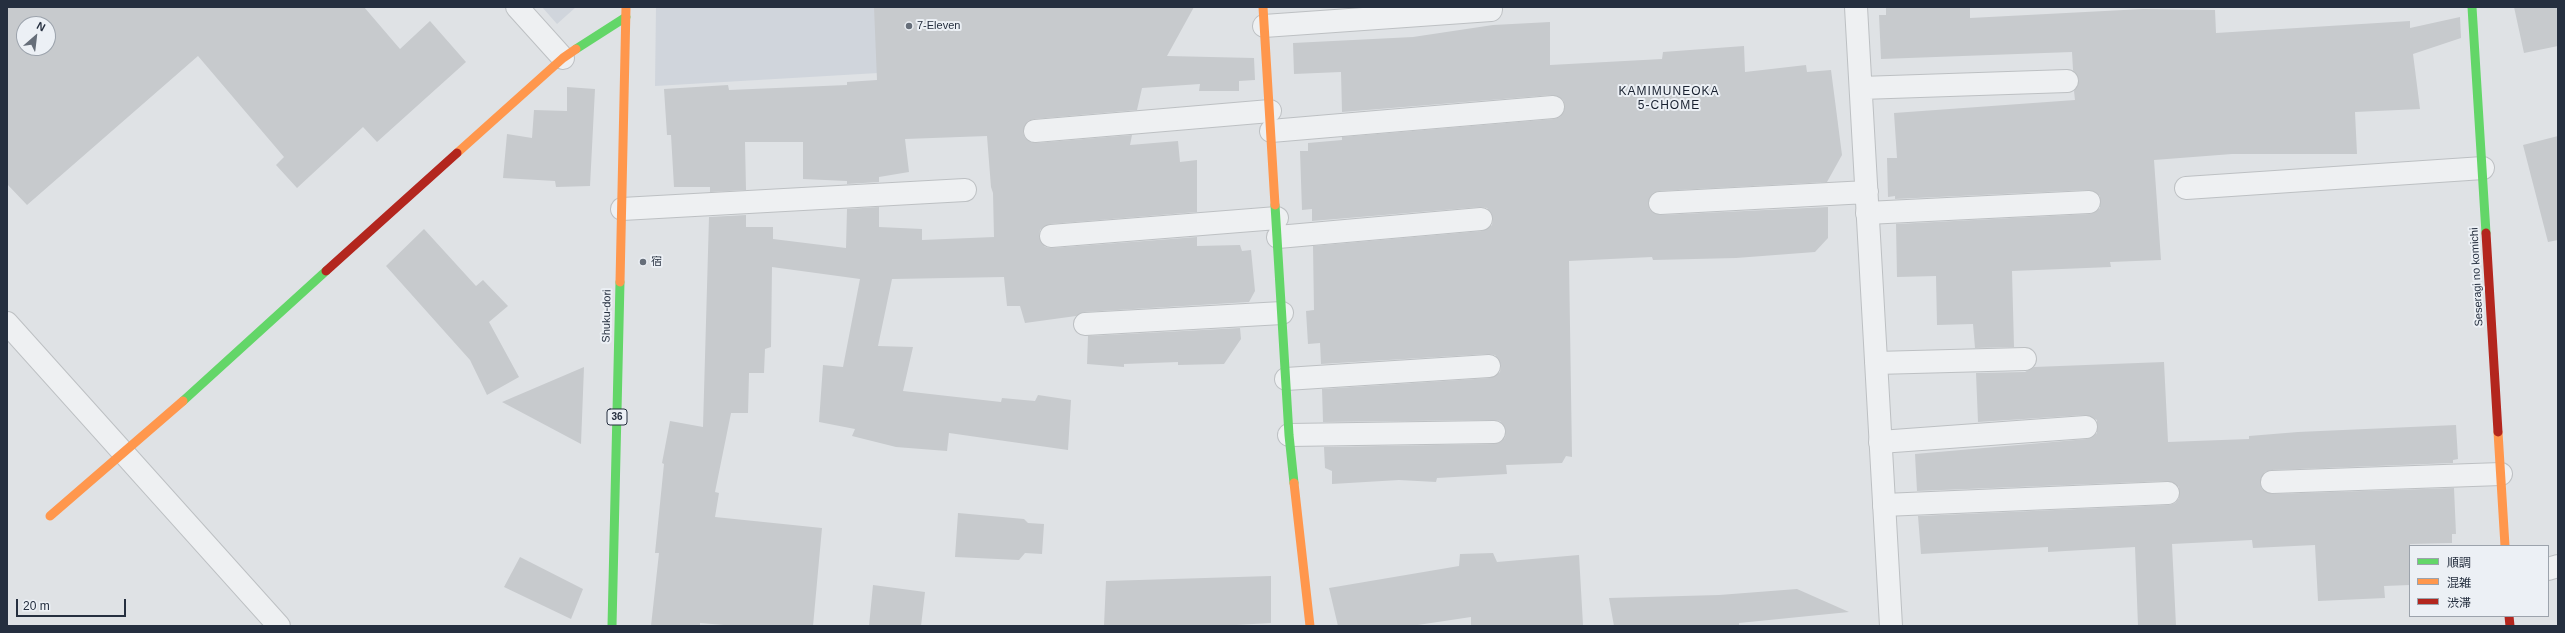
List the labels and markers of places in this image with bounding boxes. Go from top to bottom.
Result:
place label: 7-Eleven [917,19,960,33]
marker: 7-Eleven [904,21,914,31]
place label: 宿 [651,255,662,269]
marker: 宿 [638,257,648,267]

